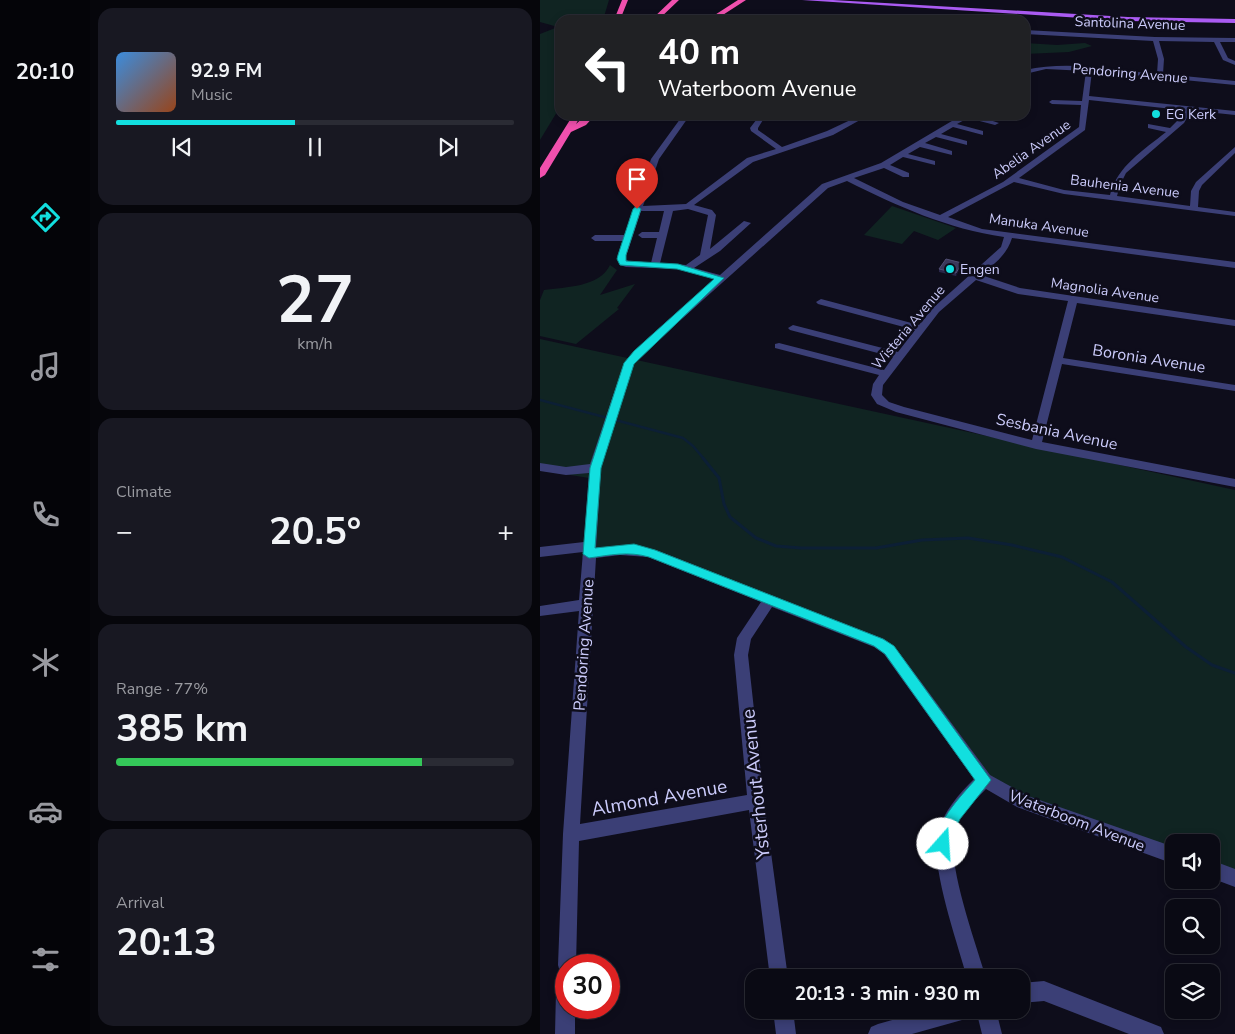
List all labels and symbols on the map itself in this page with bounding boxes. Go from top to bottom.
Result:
street label: Santolina Avenue [1074,12,1186,35]
street label: Pendoring Avenue [1072,59,1188,88]
place label: EG Kerk [1166,105,1217,124]
marker: EG Kerk [1150,108,1162,120]
street label: Abelia Avenue [988,115,1074,184]
pin [616,158,658,209]
street label: Bauhenia Avenue [1069,170,1181,203]
street label: Manuka Avenue [988,209,1090,242]
place label: Engen [960,260,1000,279]
marker: Engen [944,263,956,275]
street label: Magnolia Avenue [1049,273,1160,308]
street label: Wisteria Avenue [868,281,949,373]
street label: Boronia Avenue [1091,339,1207,379]
street label: Sesbania Avenue [994,408,1120,456]
street label: Pendoring Avenue [568,578,600,712]
street label: Ysterhout Avenue [735,708,777,861]
street label: Almond Avenue [589,773,729,823]
street label: Waterboom Avenue [1005,785,1148,857]
position arrow [916,817,968,869]
speed limit sign: 30 [555,954,620,1019]

